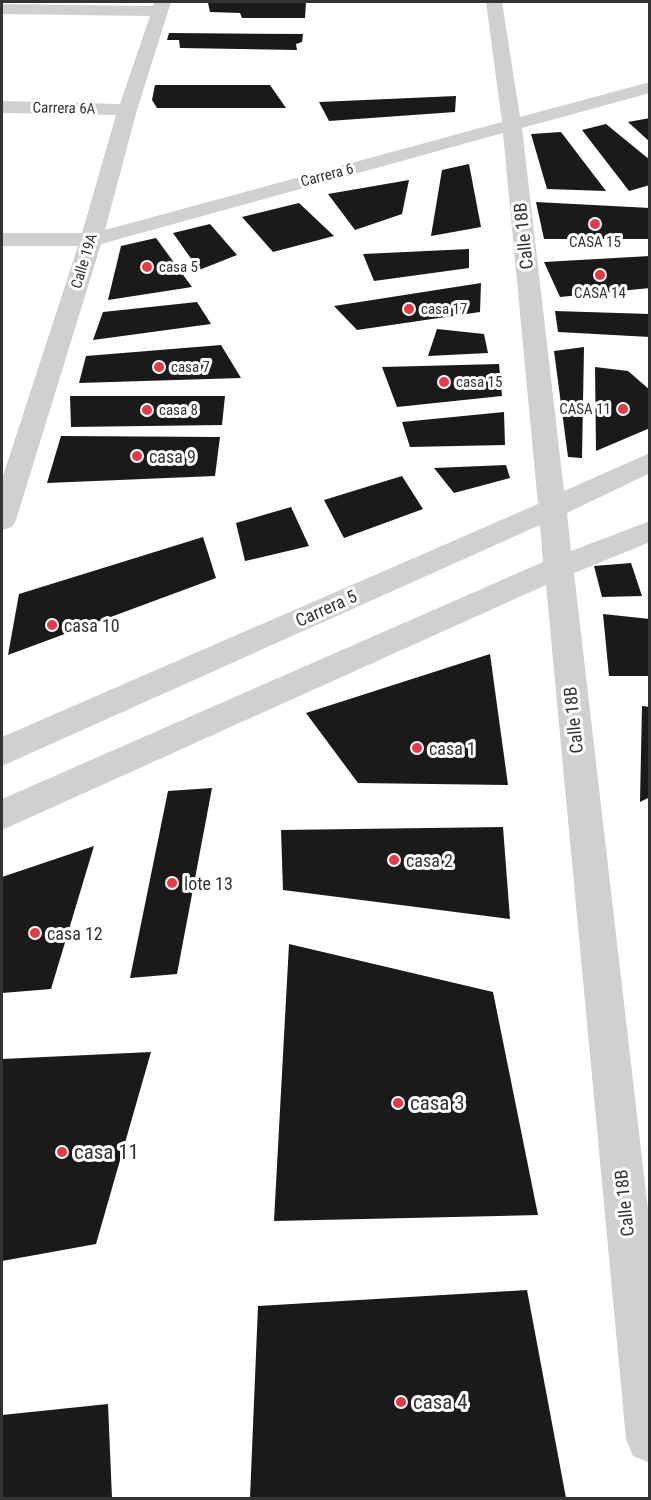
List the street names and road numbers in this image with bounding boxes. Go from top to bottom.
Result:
street label: Carrera 6A [33,98,96,118]
street label: Carrera 6 [299,159,355,191]
street label: Calle 18B [509,201,537,271]
street label: Calle 19A [67,231,101,291]
street label: Carrera 5 [292,585,360,631]
street label: Calle 18B [559,685,587,755]
street label: Calle 18B [610,1168,638,1238]

